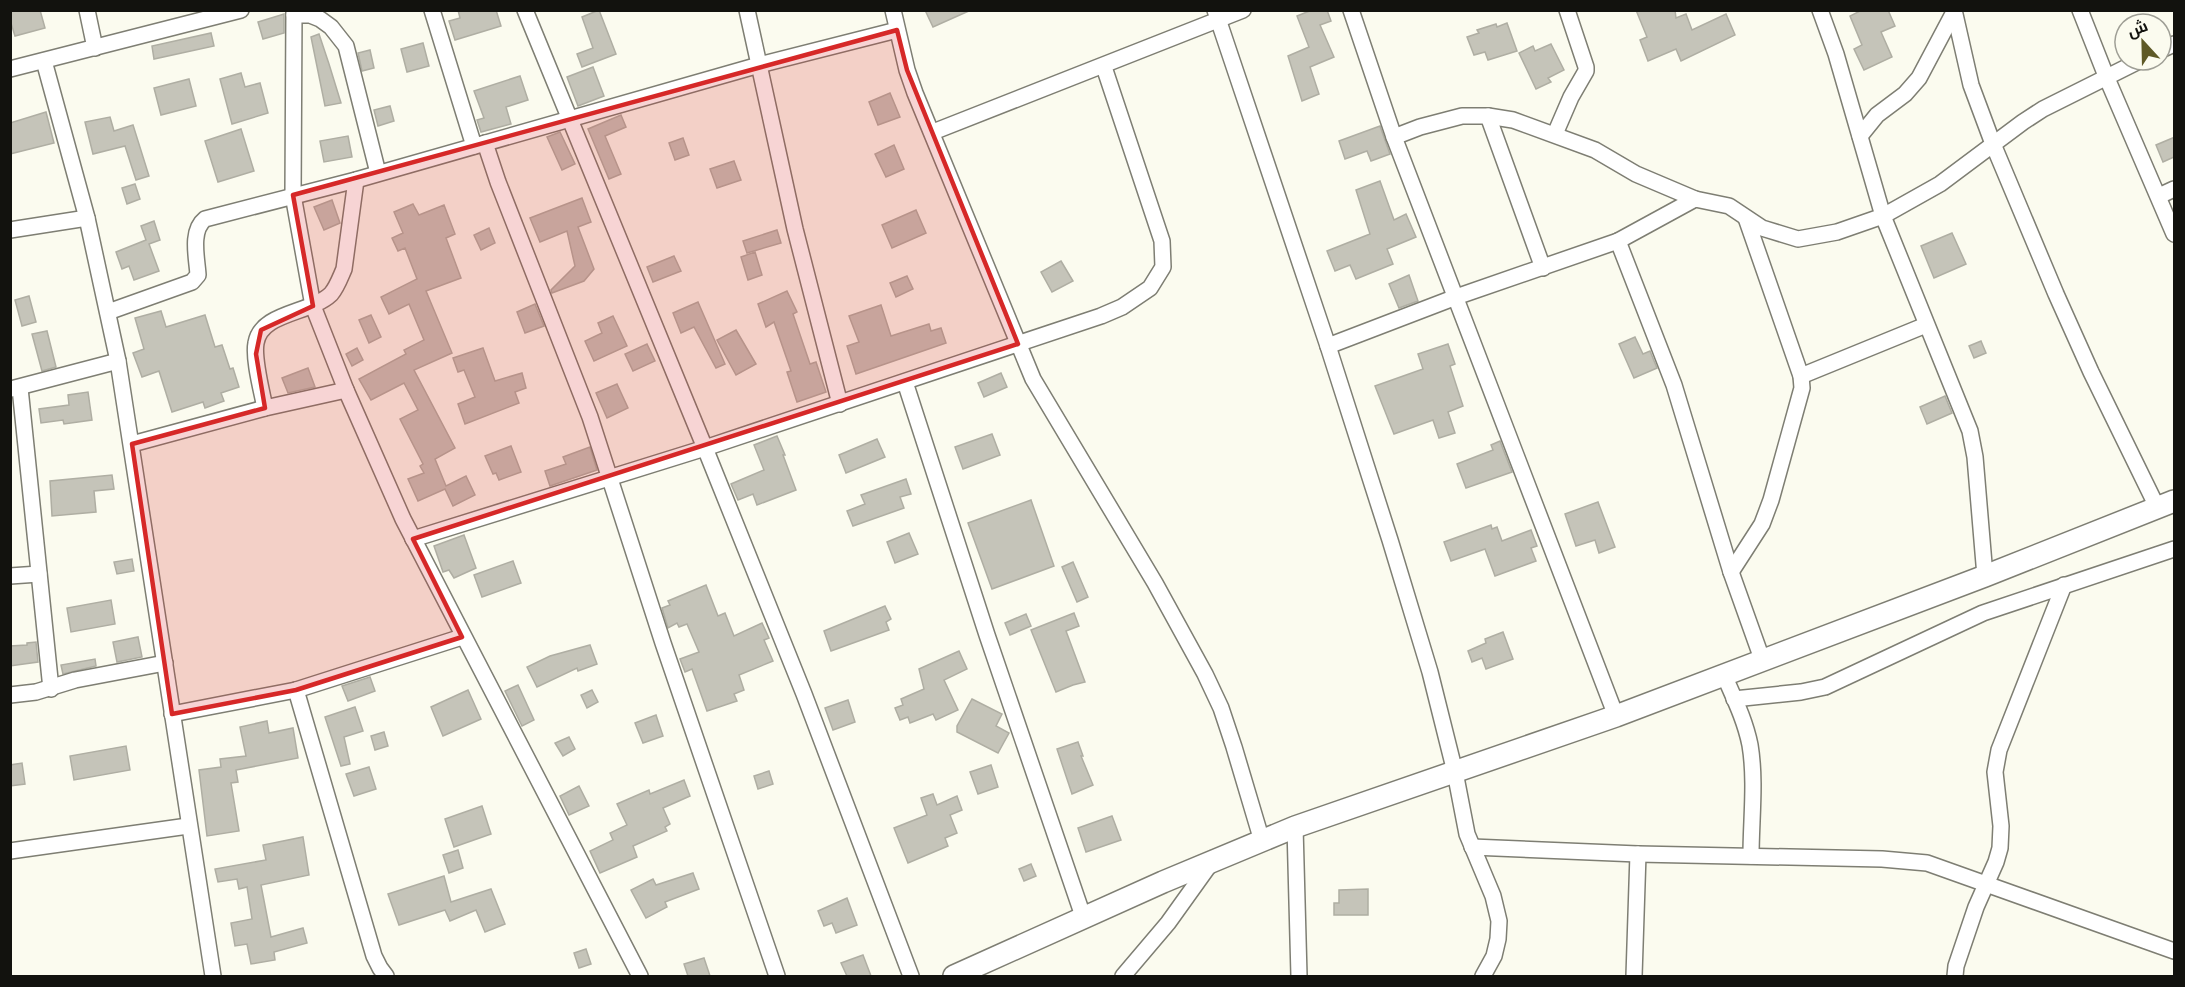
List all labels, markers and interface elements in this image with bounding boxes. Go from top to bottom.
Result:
north arrow [2113,12,2173,72]
text: ش [2124,15,2151,41]

